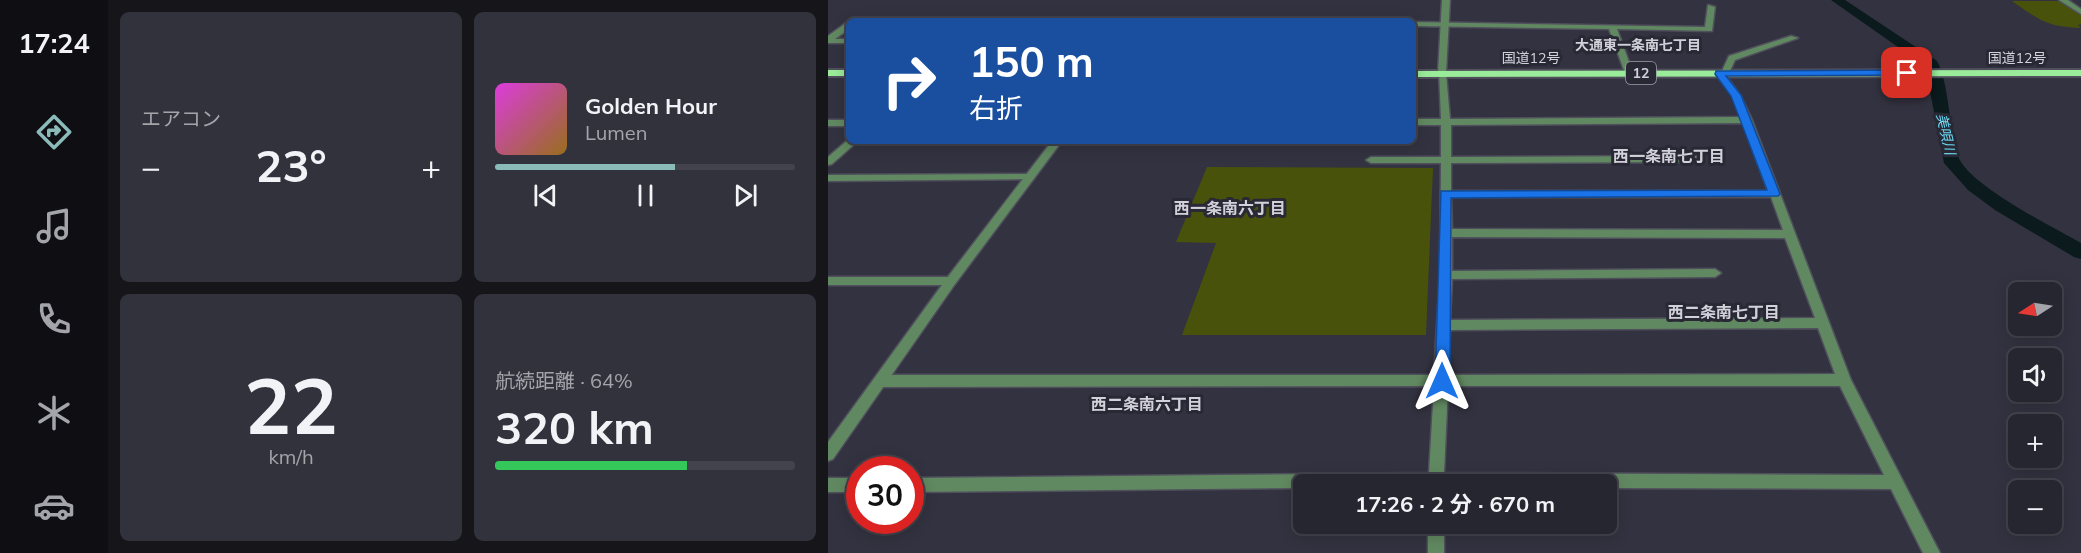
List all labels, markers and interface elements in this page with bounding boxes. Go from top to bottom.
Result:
text: 17:24 [18,26,90,60]
text: 150 m [969,35,1094,88]
district label: 大通東一条南七丁目 [1575,36,1701,54]
icon: right [870,42,948,120]
pin [1881,47,1932,98]
street label: 国道12号 [1502,49,1560,67]
street label: 国道12号 [1988,49,2046,67]
icon: arrive [1890,56,1923,89]
road number: 12 [1626,62,1656,84]
text: 右折 [969,91,1023,125]
text: Golden Hour [585,92,717,120]
text: エアコン [141,106,221,131]
icon: directions [33,111,75,153]
water label: 美唄川 [1933,112,1960,158]
text: Lumen [585,120,647,145]
text: 23° [255,137,327,193]
text: − [141,146,161,187]
text: + [421,146,441,187]
district label: 西一条南七丁目 [1613,146,1725,166]
icon: previous [529,179,562,212]
icon: pause [629,179,662,212]
icon: next [729,179,762,212]
district label: 西一条南六丁目 [1174,198,1286,218]
icon: music [33,205,75,247]
north arrow [2008,282,2062,336]
map controls [2008,282,2062,534]
icon: phone [33,298,75,340]
district label: 西二条南七丁目 [1668,302,1780,322]
button: sound [2008,348,2062,402]
position arrow [1410,349,1474,413]
text: 22 [244,356,338,454]
text: 航続距離 · 64% [495,368,633,393]
icon: climate [33,392,75,434]
district label: 西二条南六丁目 [1091,394,1203,414]
text: 320 km [495,399,654,455]
button: + [2008,414,2062,468]
text: km/h [268,444,314,469]
speed limit sign: 30 [846,456,924,534]
button: − [2008,480,2062,534]
icon: car [33,485,75,527]
text: 17:26 · 2 分 · 670 m [1355,490,1555,518]

